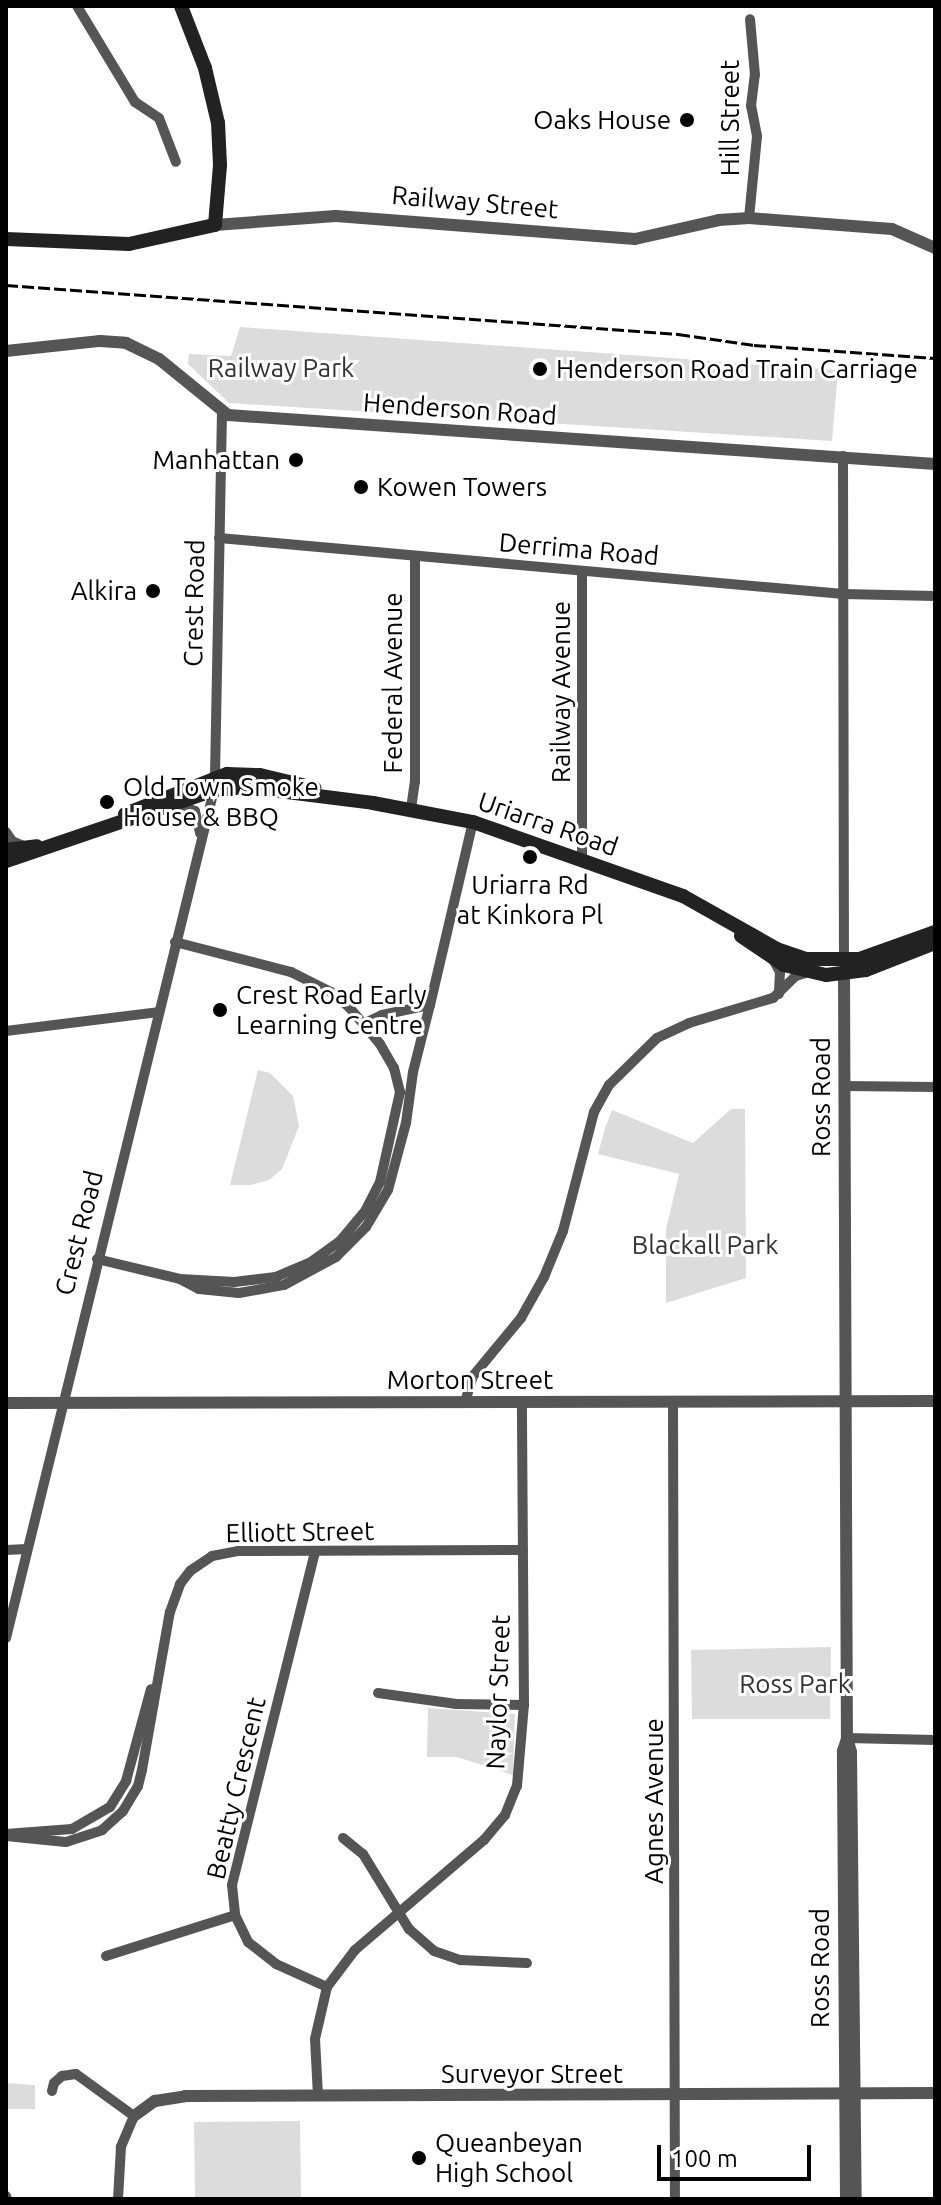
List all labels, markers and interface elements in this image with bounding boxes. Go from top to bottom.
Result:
street label: Hill Street [714,60,746,176]
place label: Oaks House [533,104,671,136]
marker: Oaks House [678,111,696,129]
street label: Railway Street [390,179,560,225]
park label: Railway Park [208,352,354,384]
place label: Henderson Road Train Carriage [556,353,918,385]
marker: Henderson Road Train Carriage [531,360,549,378]
street label: Henderson Road [362,387,558,431]
place label: Manhattan [152,444,280,476]
marker: Manhattan [287,451,305,469]
place label: Kowen Towers [377,471,547,503]
marker: Kowen Towers [352,478,370,496]
street label: Derrima Road [498,526,660,572]
street label: Crest Road [177,539,211,667]
place label: Alkira [71,575,137,607]
marker: Alkira [144,582,162,600]
street label: Federal Avenue [377,592,409,774]
street label: Railway Avenue [545,601,577,783]
place label: Old Town Smoke House & BBQ [123,771,319,832]
street label: Uriarra Road [474,785,622,863]
marker: Old Town Smoke House & BBQ [98,793,116,811]
marker: Uriarra Rd at Kinkora Pl [521,848,539,866]
place label: Uriarra Rd at Kinkora Pl [457,869,603,930]
place label: Crest Road Early Learning Centre [236,979,427,1040]
marker: Crest Road Early Learning Centre [211,1001,229,1019]
street label: Ross Road [805,1037,837,1157]
street label: Crest Road [48,1167,110,1299]
park label: Blackall Park [632,1229,778,1261]
street label: Morton Street [387,1364,553,1396]
street label: Elliott Street [225,1515,375,1549]
street label: Naylor Street [480,1614,516,1770]
park label: Ross Park [739,1668,851,1700]
street label: Beatty Crescent [200,1694,272,1882]
street label: Agnes Avenue [638,1718,670,1884]
street label: Ross Road [804,1908,836,2028]
street label: Surveyor Street [441,2058,623,2090]
place label: Queanbeyan High School [435,2127,583,2188]
scale bar [661,2129,815,2179]
text: 100 m [671,2145,738,2172]
marker: Queanbeyan High School [410,2149,428,2167]

